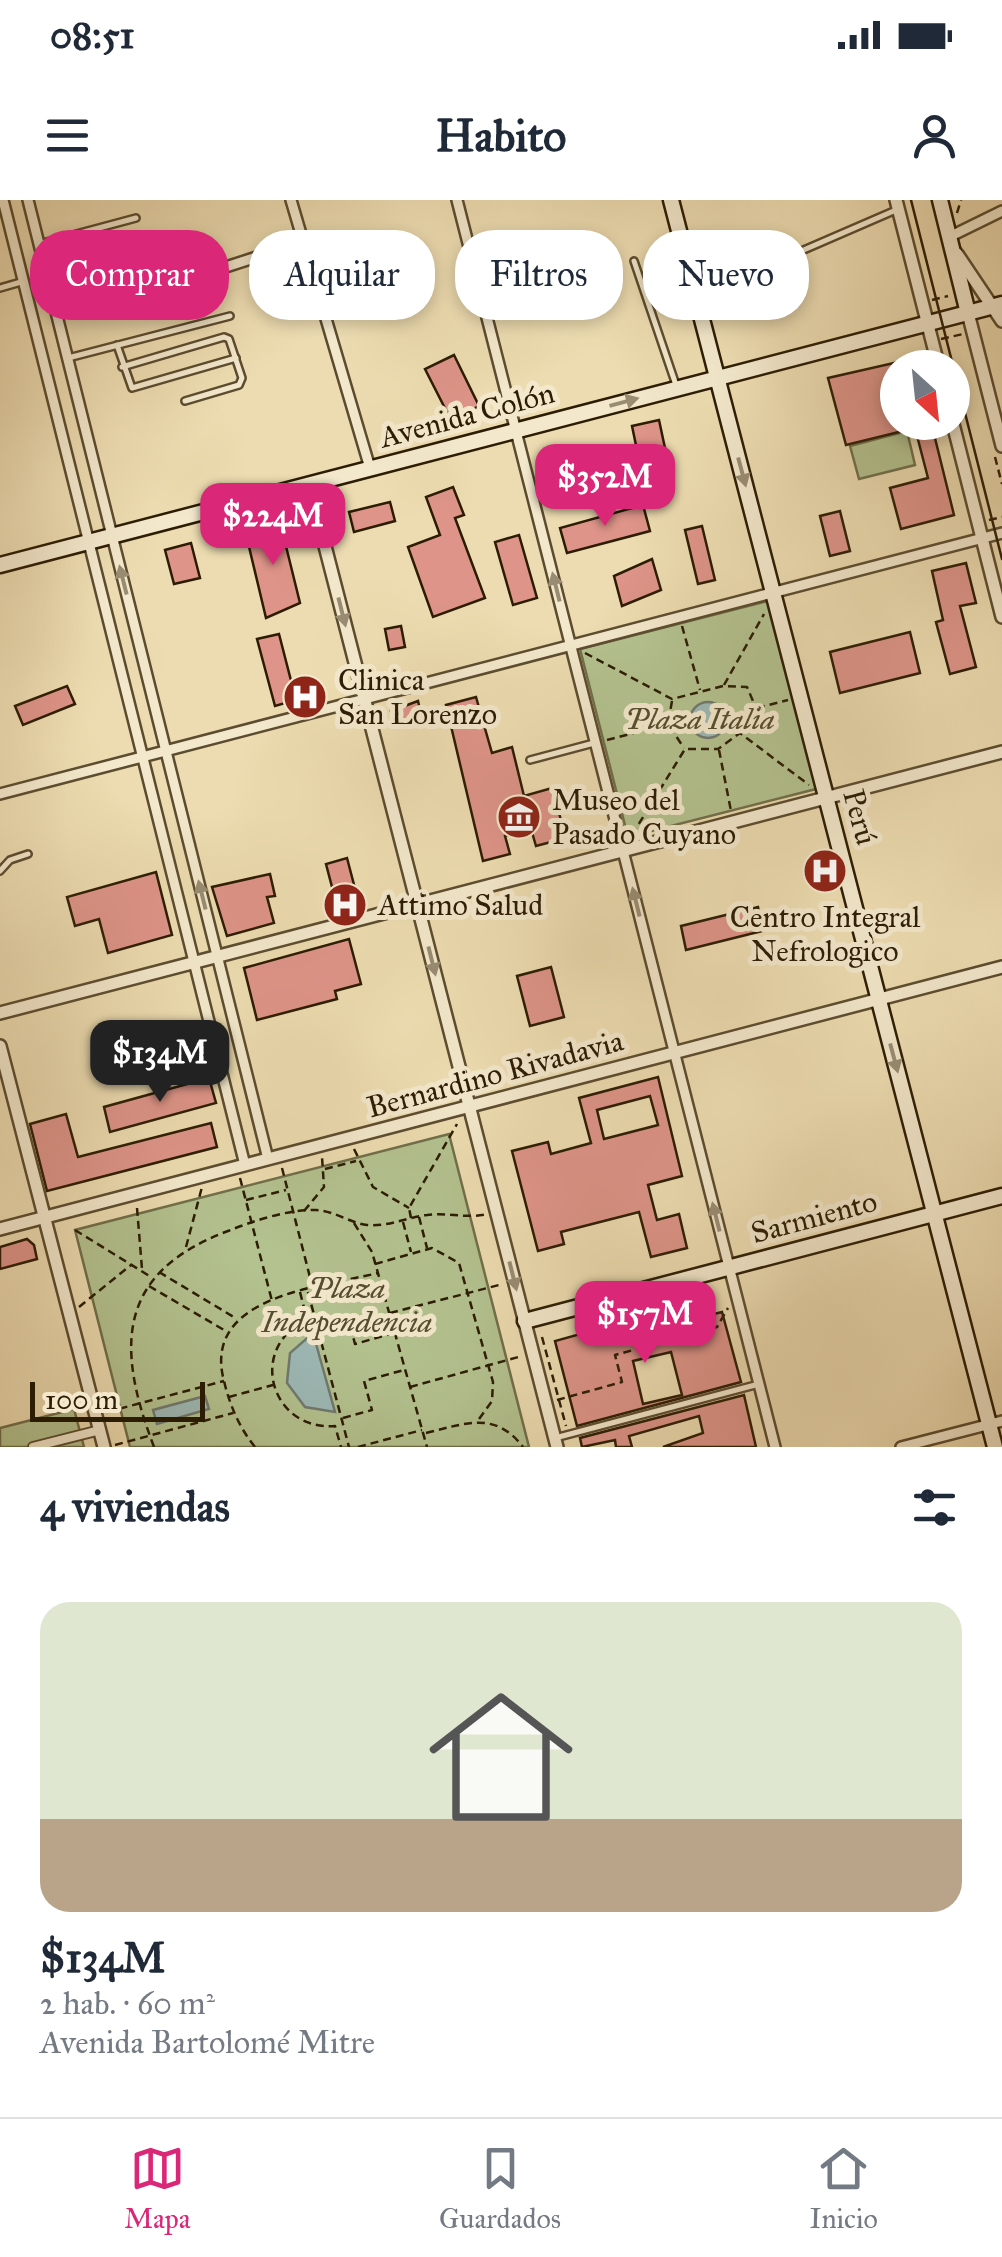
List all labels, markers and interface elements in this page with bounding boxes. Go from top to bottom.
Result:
text: 08:51 [50,12,135,58]
icon: menu [40,108,95,163]
text: Habito [436,108,566,163]
icon: person [907,108,962,163]
chip: Comprar [30,230,229,320]
chip: Alquilar [249,230,435,320]
chip: Filtros [455,230,623,320]
chip: Nuevo [643,230,809,320]
north arrow [880,350,970,440]
map controls [880,350,970,440]
street label: Avenida Colón [374,374,558,456]
one-way arrow [608,394,639,410]
pin: $352M [535,444,675,529]
text: $352M [557,457,653,496]
one-way arrow [735,457,750,488]
pin: $224M [203,483,343,568]
text: $224M [222,496,324,535]
one-way arrow [115,564,130,595]
one-way arrow [547,571,563,602]
one-way arrow [335,597,351,628]
place label: Clinica San Lorenzo [338,662,497,732]
hospital icon: Clinica San Lorenzo [282,674,328,720]
park label: Plaza Italia [625,701,775,737]
place label: Museo del Pasado Cuyano [552,782,736,852]
street label: Perú [835,785,885,849]
museum icon: Museo del Pasado Cuyano [496,794,542,840]
hospital icon: Centro Integral Nefrologico [802,848,848,894]
one-way arrow [194,879,209,910]
hospital icon: Attimo Salud [322,882,368,928]
one-way arrow [628,886,643,917]
place label: Attimo Salud [376,887,543,923]
place label: Centro Integral Nefrologico [730,899,921,969]
one-way arrow [425,946,441,977]
pin: $134M [90,1020,230,1105]
street label: Bernardino Rivadavia [363,1022,627,1126]
text: $134M [112,1033,208,1072]
one-way arrow [886,1043,902,1074]
street label: Sarmiento [747,1183,881,1251]
one-way arrow [708,1201,724,1232]
one-way arrow [506,1261,522,1292]
park label: Plaza Independencia [261,1270,432,1341]
pin: $157M [575,1281,715,1366]
text: $157M [597,1294,693,1333]
scale bar [30,1377,205,1422]
text: 100 m [45,1382,118,1417]
icon: filters [907,1480,962,1535]
text: 4 viviendas [40,1481,230,1533]
icon: home [411,1667,591,1847]
text: $134M [40,1932,165,1984]
text: 2 hab. · 60 m² [40,1984,215,2023]
text: Avenida Bartolomé Mitre [40,2023,375,2062]
tab: Mapa [124,2141,191,2236]
tab: Guardados [439,2141,561,2236]
tab: Inicio [809,2141,878,2236]

